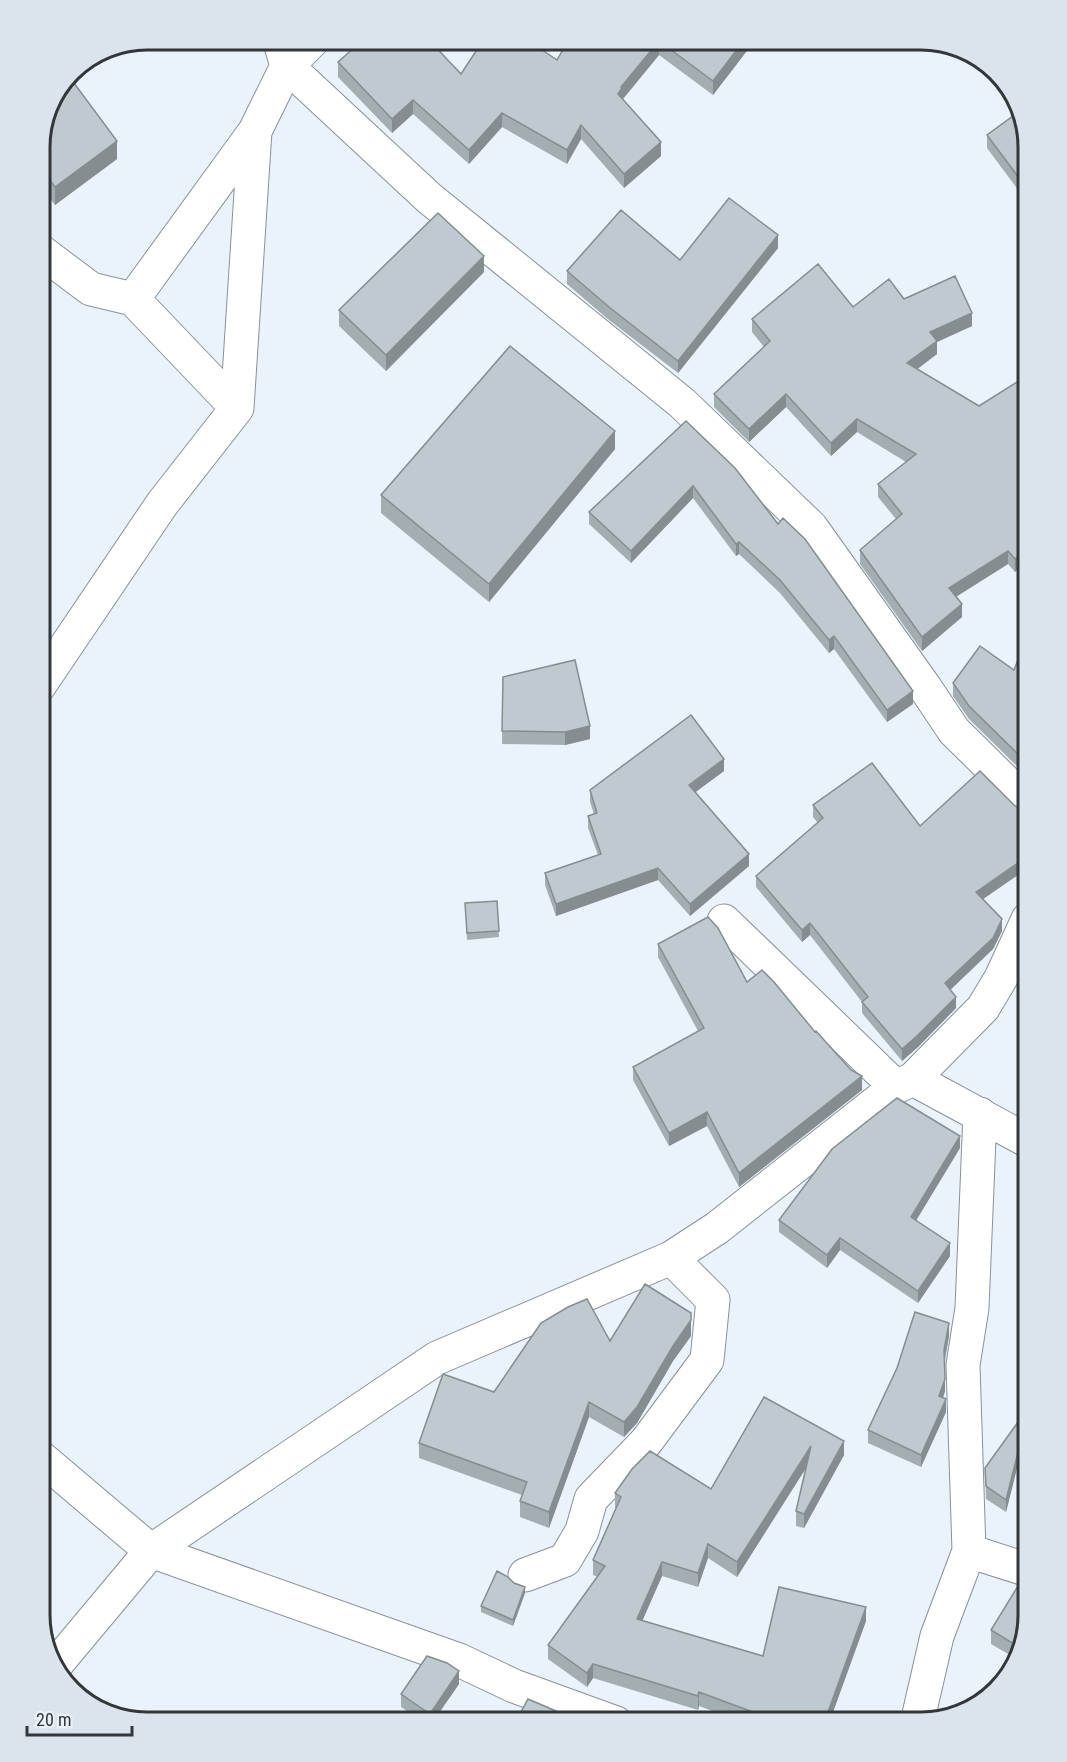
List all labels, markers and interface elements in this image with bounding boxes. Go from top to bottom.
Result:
scale bar [27,1699,132,1737]
text: 20 m [36,1709,71,1730]

